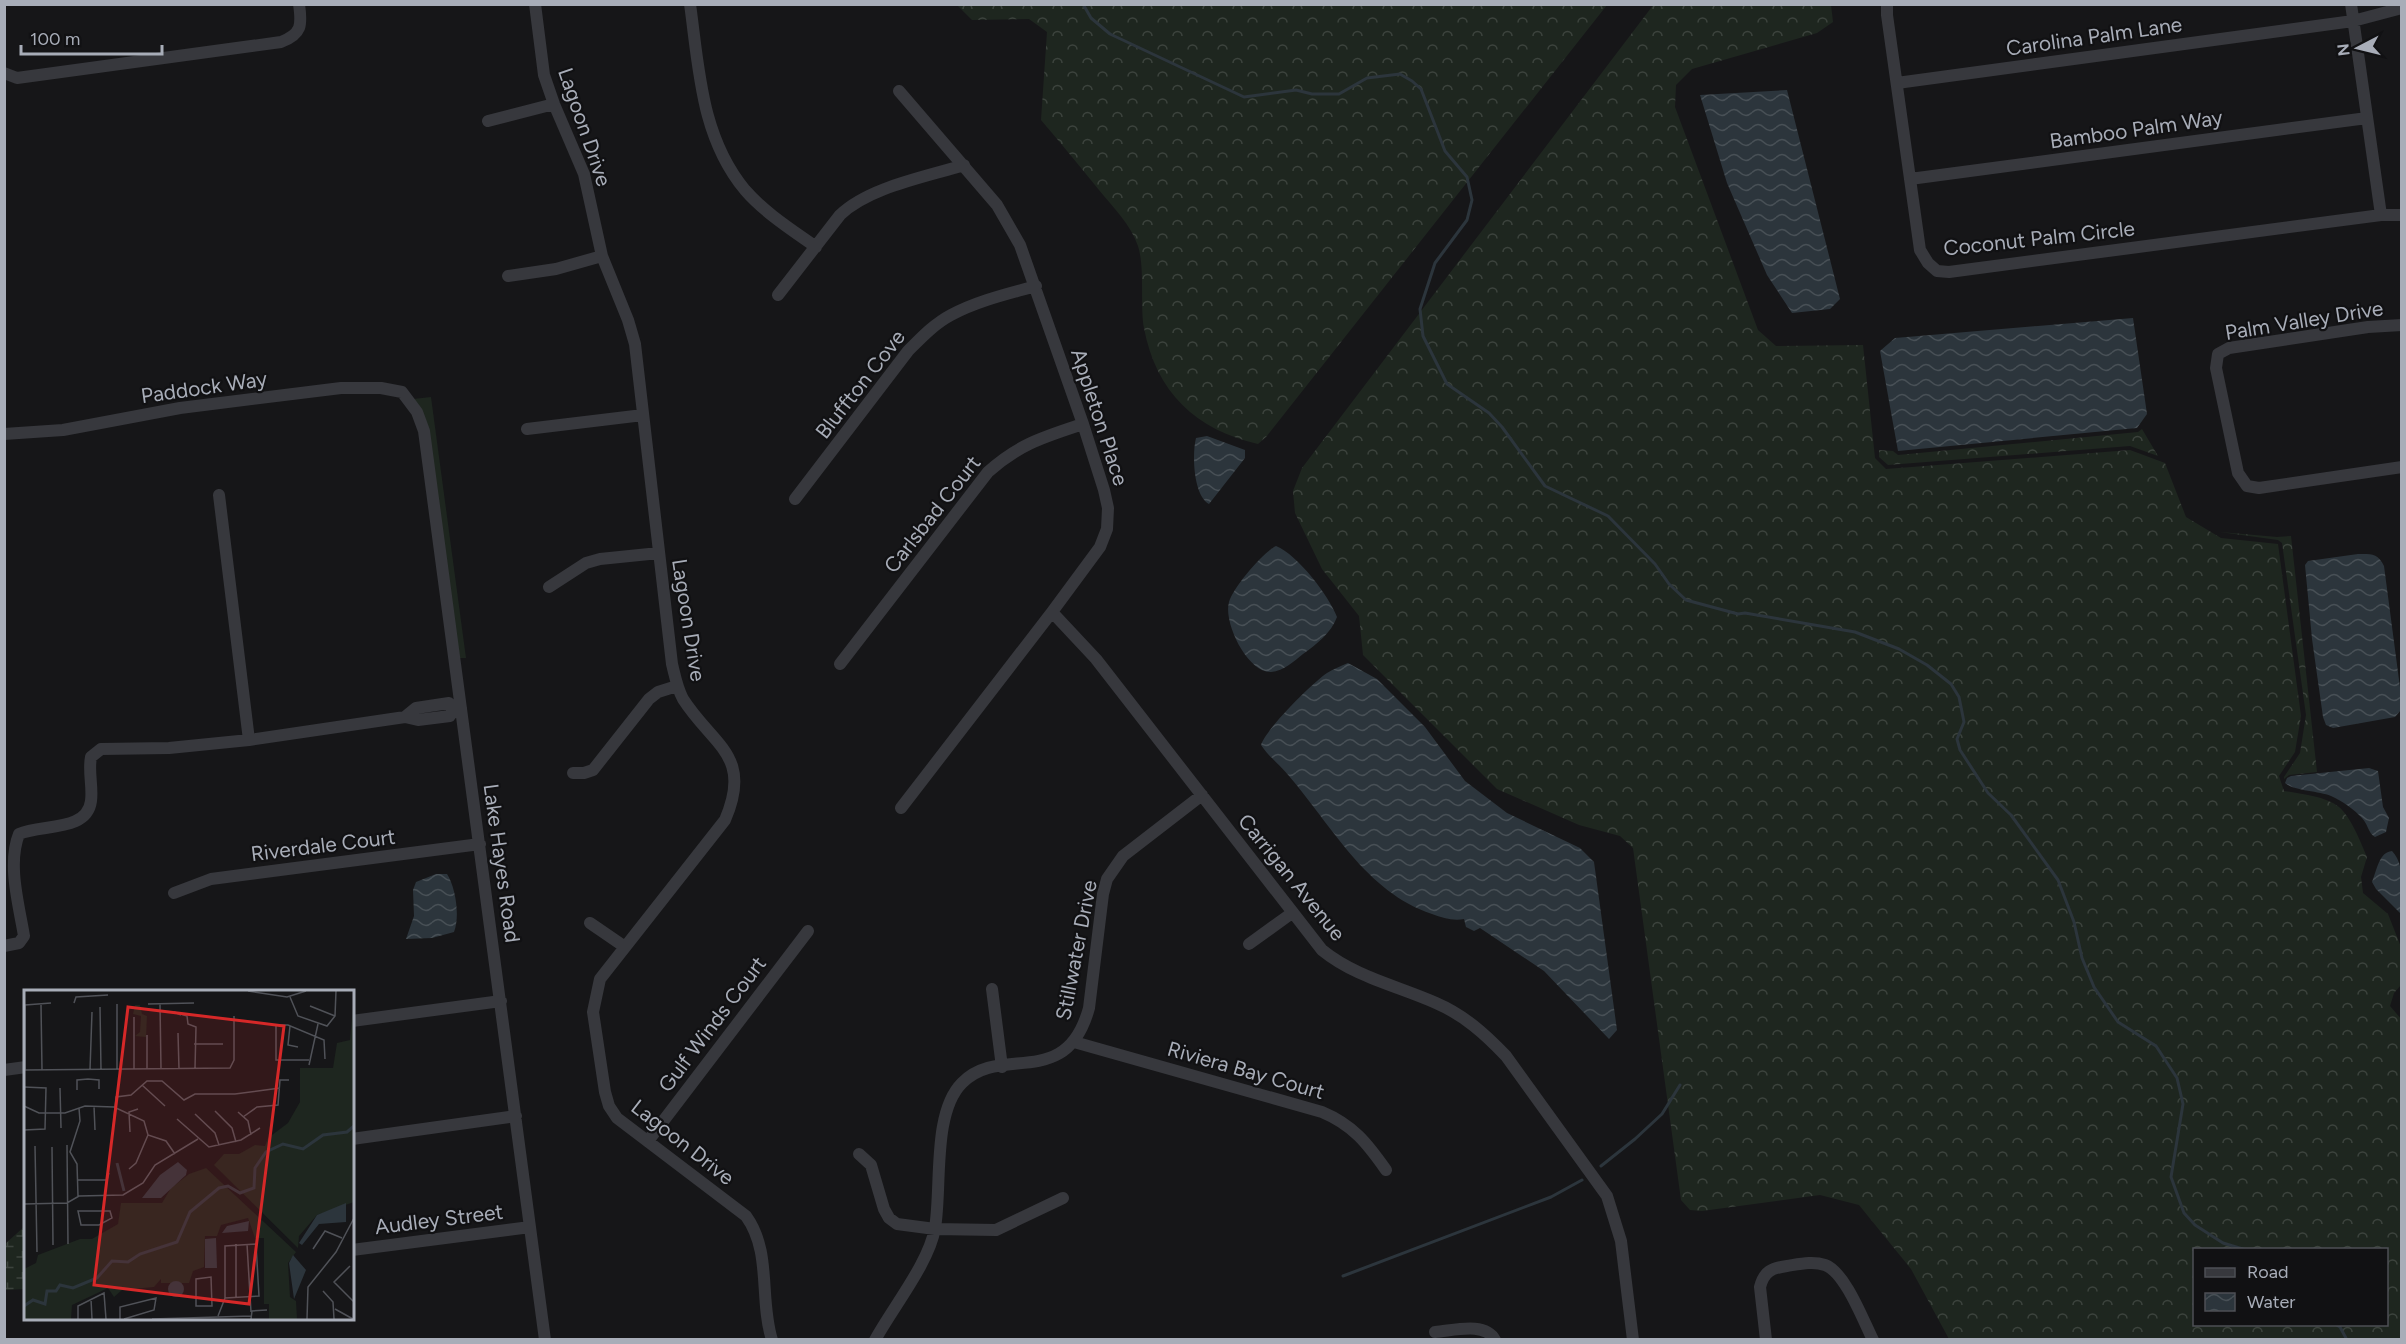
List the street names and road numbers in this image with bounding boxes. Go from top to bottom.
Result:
street label: Carolina Palm Lane [2004,11,2184,61]
street label: Lagoon Drive [553,64,617,190]
street label: Bamboo Palm Way [2048,104,2224,154]
street label: Coconut Palm Circle [1942,216,2136,260]
street label: Palm Valley Drive [2223,295,2385,345]
street label: Bluffton Cove [810,325,910,443]
street label: Appleton Place [1066,345,1134,489]
street label: Paddock Way [139,366,269,408]
street label: Carlsbad Court [878,450,986,578]
street label: Lagoon Drive [667,557,711,683]
street label: Lake Hayes Road [478,782,526,944]
street label: Carrigan Avenue [1233,809,1351,945]
street label: Riverdale Court [249,824,397,866]
street label: Stillwater Drive [1050,878,1102,1022]
street label: Gulf Winds Court [653,951,771,1097]
street label: Riviera Bay Court [1165,1036,1327,1104]
street label: Lagoon Drive [627,1094,739,1190]
street label: Audley Street [373,1199,505,1239]

